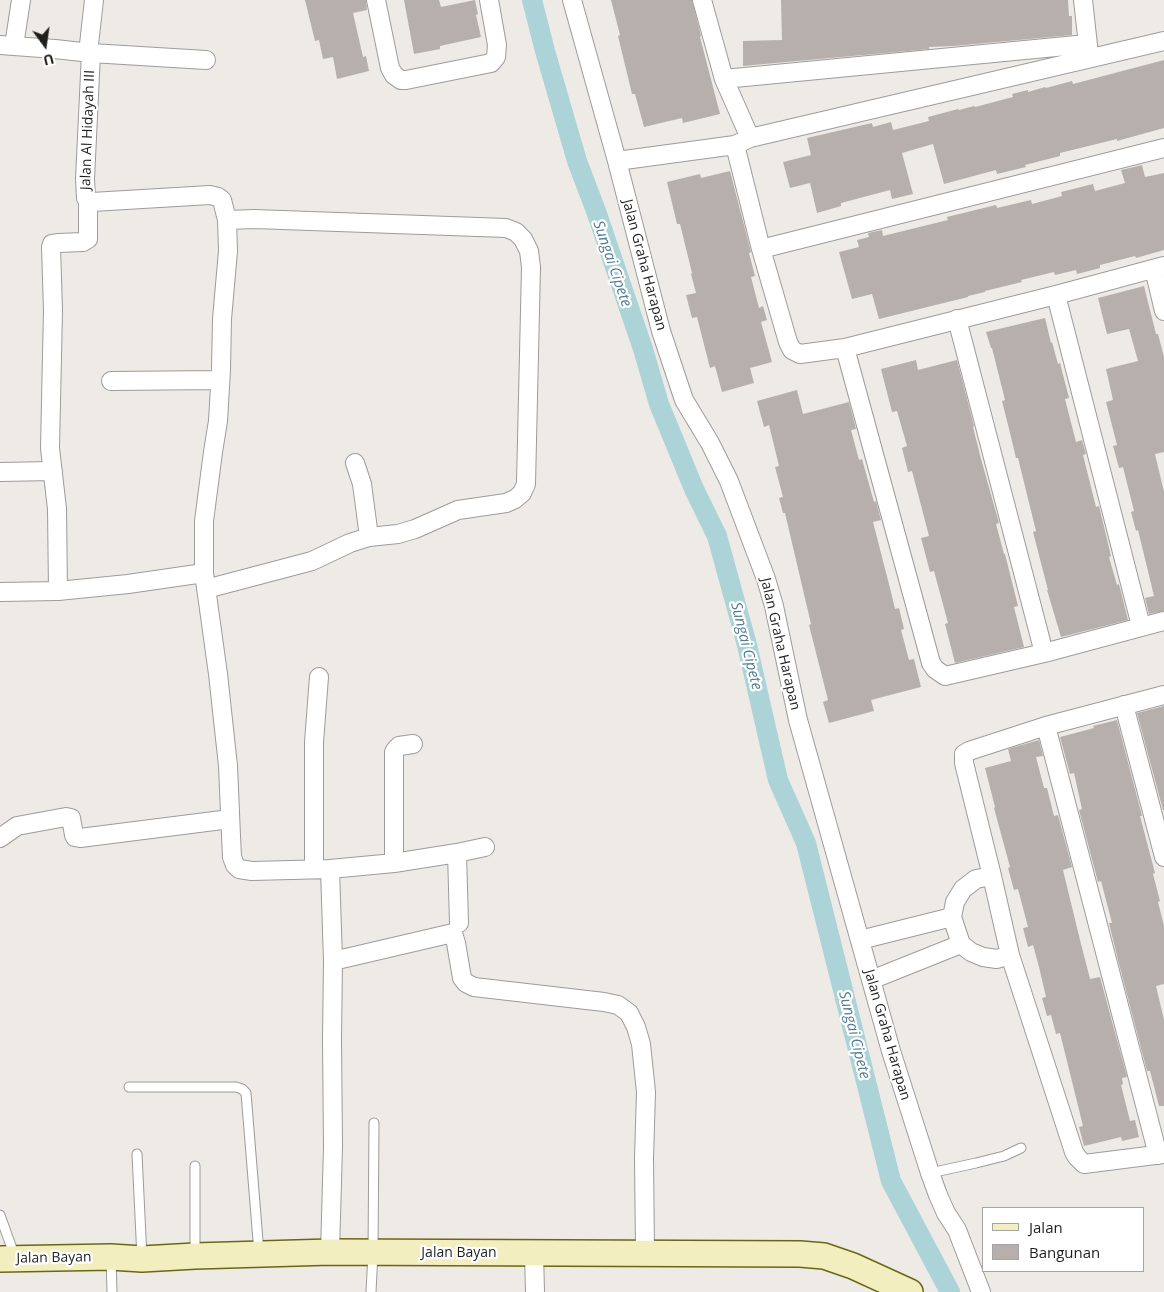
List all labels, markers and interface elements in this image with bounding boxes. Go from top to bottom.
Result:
north arrow [20,20,70,70]
text: U [41,50,56,71]
street label: Jalan Al Hidayah III [78,70,98,190]
street label: Jalan Graha Harapan [618,197,670,333]
water label: Sungai Cipete [589,219,635,309]
street label: Jalan Graha Harapan [757,576,803,712]
water label: Sungai Cipete [726,600,766,692]
street label: Jalan Graha Harapan [860,968,914,1102]
water label: Sungai Cipete [834,989,874,1081]
legend [982,1207,1144,1272]
text: Jalan [1029,1217,1063,1237]
text: Bangunan [1029,1242,1100,1262]
street label: Jalan Bayan [421,1245,497,1261]
street label: Jalan Bayan [16,1249,92,1267]

